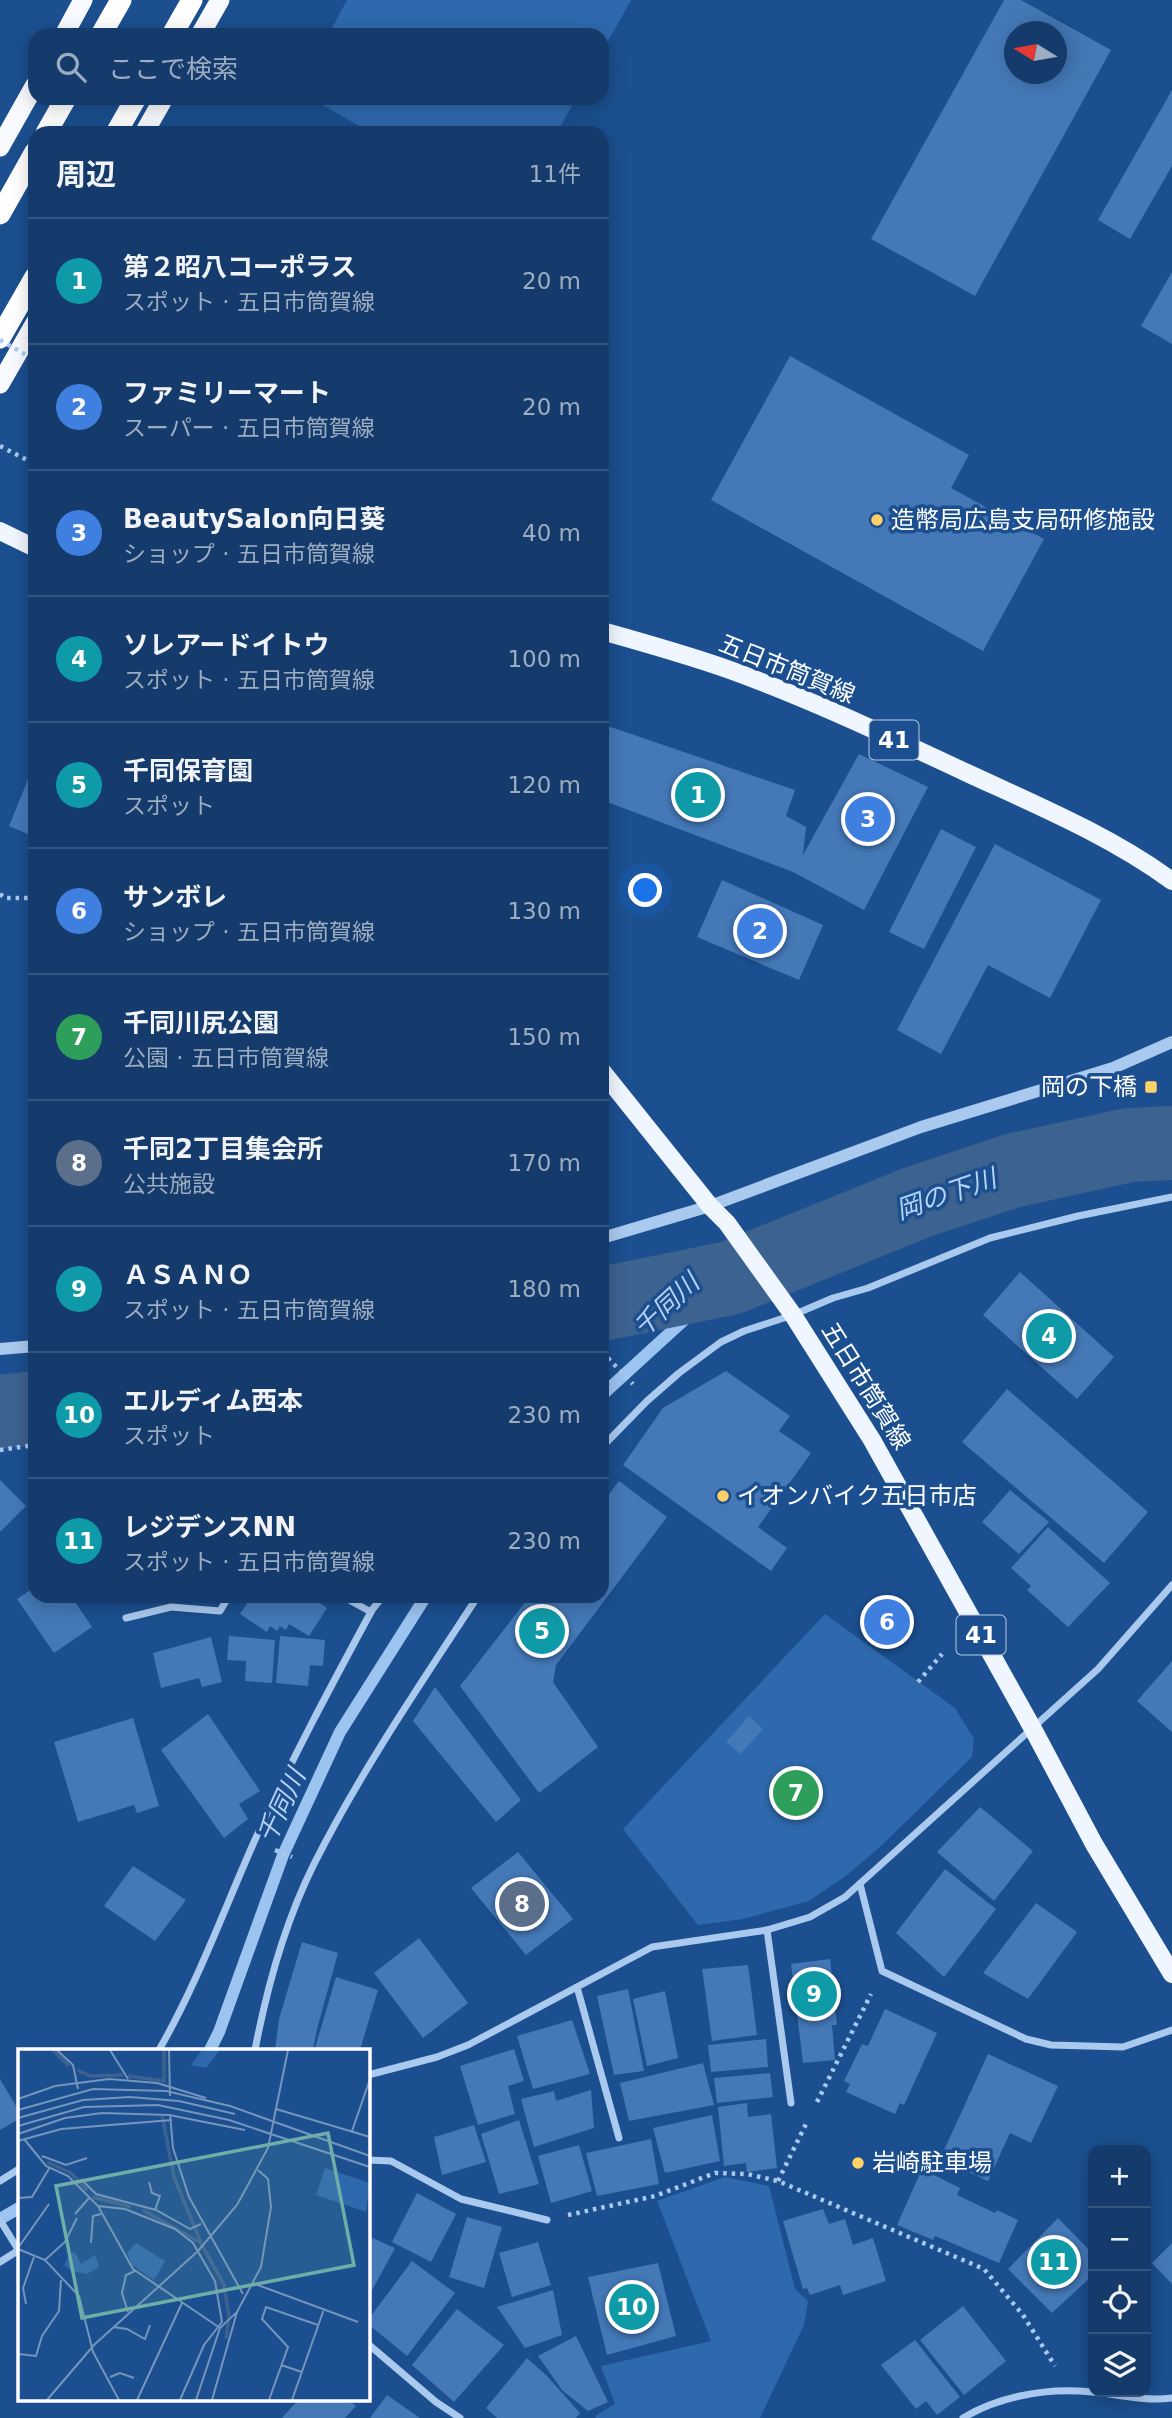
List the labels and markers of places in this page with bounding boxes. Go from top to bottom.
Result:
place label: 造幣局広島支局研修施設 [891,506,1155,534]
marker: 造幣局広島支局研修施設 [869,512,885,528]
pin: 1 [675,769,721,821]
pin: 3 [845,793,891,845]
pin: 2 [737,905,783,957]
place label: 岡の下橋 [1041,1073,1137,1101]
marker: 岡の下橋 [1143,1079,1159,1095]
pin: 4 [1026,1310,1072,1362]
place label: イオンバイク五日市店 [737,1482,977,1510]
marker: イオンバイク五日市店 [715,1488,731,1504]
pin: 6 [864,1596,910,1648]
pin: 5 [519,1605,565,1657]
pin: 7 [773,1767,819,1819]
pin: 8 [499,1878,545,1930]
pin: 9 [791,1968,837,2020]
place label: 岩崎駐車場 [872,2149,992,2177]
marker: 岩崎駐車場 [850,2155,866,2171]
pin: 11 [1031,2236,1077,2288]
pin: 10 [609,2281,655,2333]

